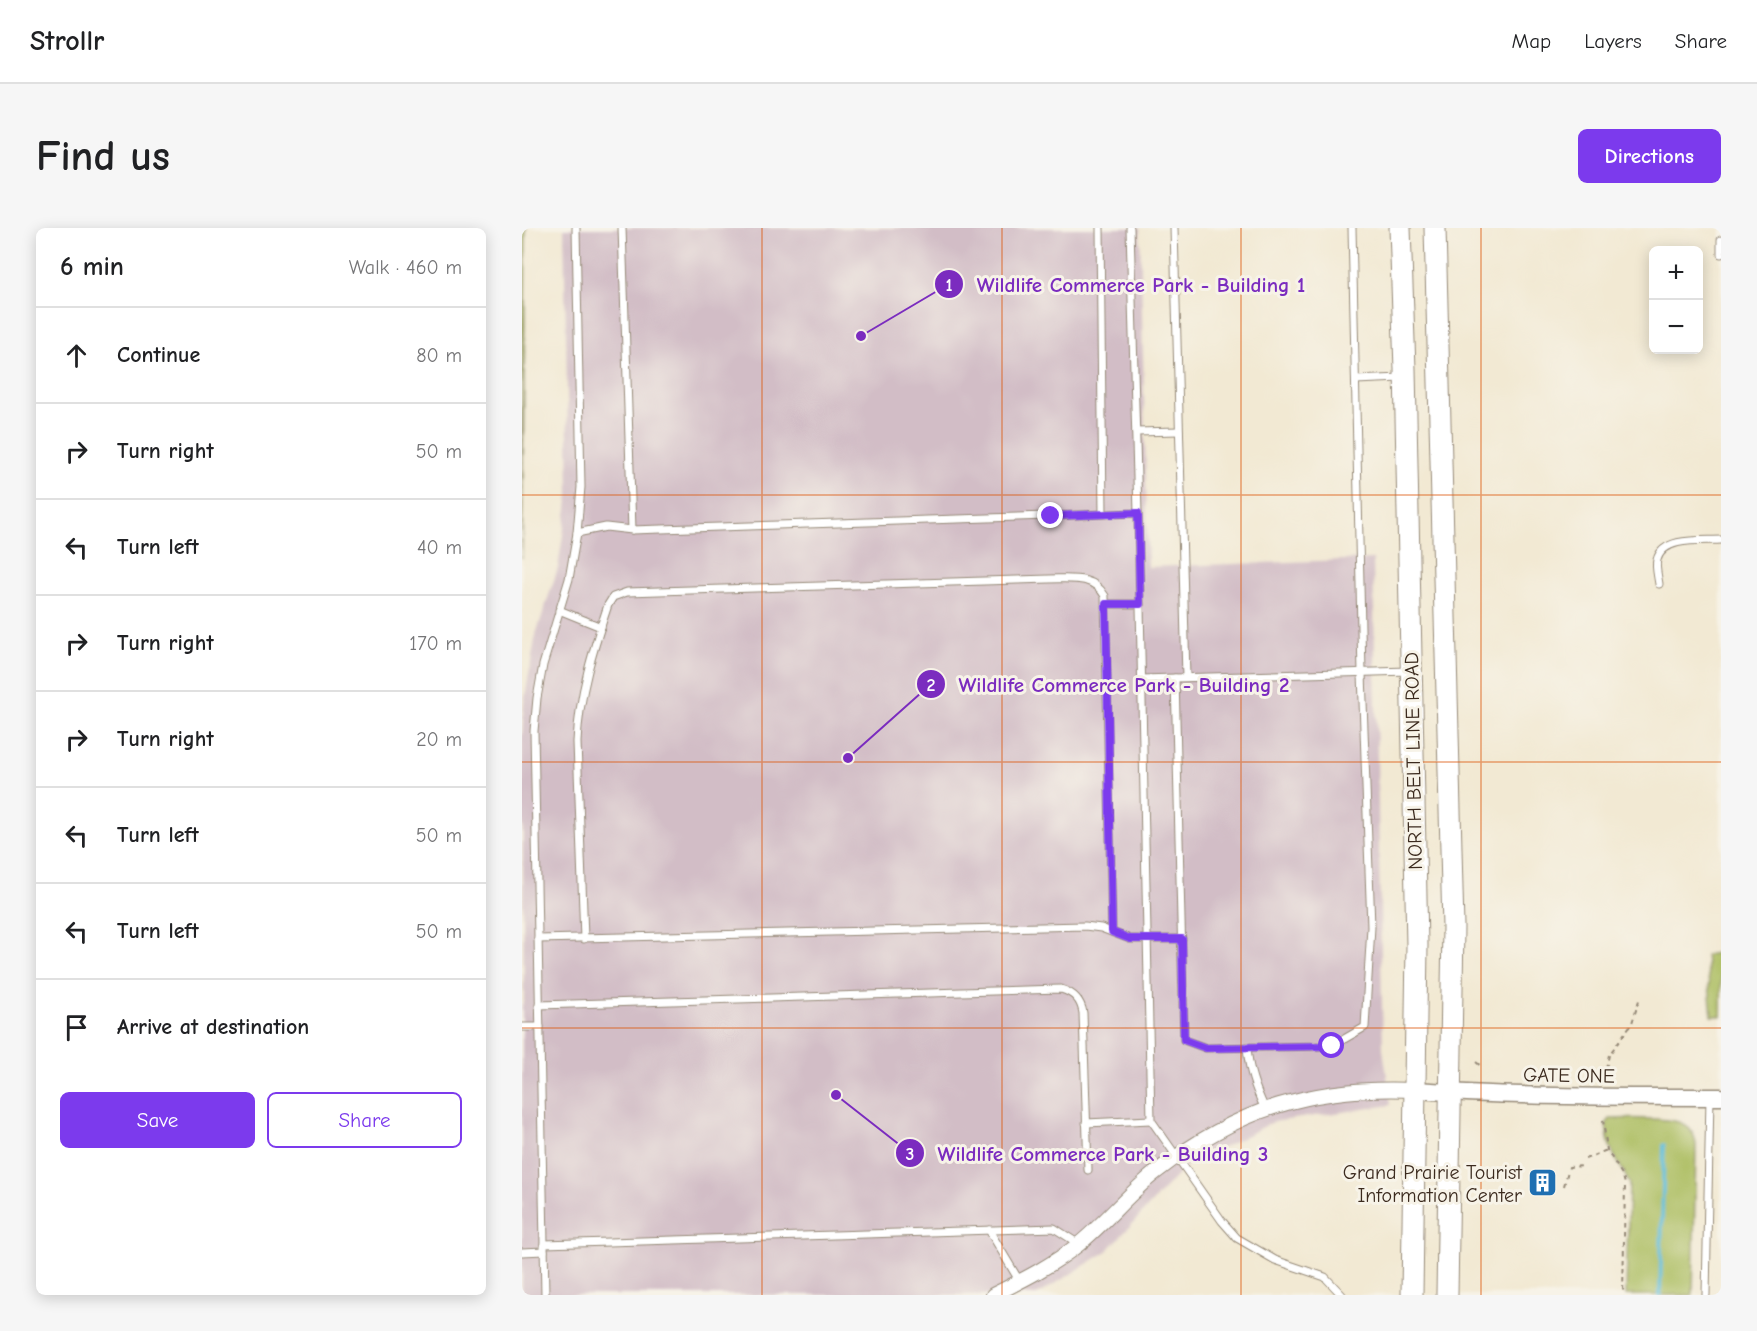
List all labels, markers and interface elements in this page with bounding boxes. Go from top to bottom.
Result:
text: Strollr [30,25,104,57]
text: Map [1512,29,1551,53]
text: Layers [1584,29,1642,53]
text: Share [1675,29,1727,53]
button: Directions [1578,129,1721,183]
text: Find us [36,132,170,181]
map controls [1649,246,1703,354]
button: + [1649,246,1703,300]
text: 6 min [60,252,124,282]
text: Walk · 460 m [349,256,462,279]
callout: Wildlife Commerce Park - Building 1 [934,265,1317,304]
text: Wildlife Commerce Park - Building 1 [977,273,1305,297]
text: 1 [945,275,953,296]
button: − [1649,300,1703,354]
icon: ahead [60,339,93,372]
text: Continue [117,342,200,368]
text: 80 m [416,344,462,367]
icon: right [60,435,93,468]
text: Turn right [117,438,214,464]
text: 50 m [416,440,462,463]
route end [1037,502,1063,528]
icon: left [60,531,93,564]
text: Turn left [117,534,199,560]
text: 40 m [417,536,462,559]
icon: right [60,627,93,660]
text: Turn right [117,630,214,656]
text: 170 m [409,632,462,655]
street label: NORTH BELT LINE ROAD [1400,652,1427,870]
callout: Wildlife Commerce Park - Building 2 [916,665,1301,704]
text: Wildlife Commerce Park - Building 2 [959,673,1289,697]
text: 2 [927,675,936,696]
icon: right [60,723,93,756]
text: Turn right [117,726,214,752]
text: 20 m [416,728,462,751]
icon: left [60,819,93,852]
text: Turn left [117,822,199,848]
text: 50 m [416,824,462,847]
icon: left [60,915,93,948]
text: Turn left [117,918,199,944]
text: 50 m [416,920,462,943]
icon: arrive [60,1011,93,1044]
text: Arrive at destination [117,1014,309,1040]
route start [1318,1032,1344,1058]
street label: GATE ONE [1523,1063,1615,1088]
button: Save [60,1092,255,1148]
button: Share [267,1092,462,1148]
callout: Wildlife Commerce Park - Building 3 [895,1134,1280,1173]
text: Wildlife Commerce Park - Building 3 [938,1142,1268,1166]
text: 3 [906,1144,914,1165]
place label: Grand Prairie Tourist Information Center [1343,1161,1523,1207]
building icon: Grand Prairie Tourist Information Center [1527,1167,1559,1199]

